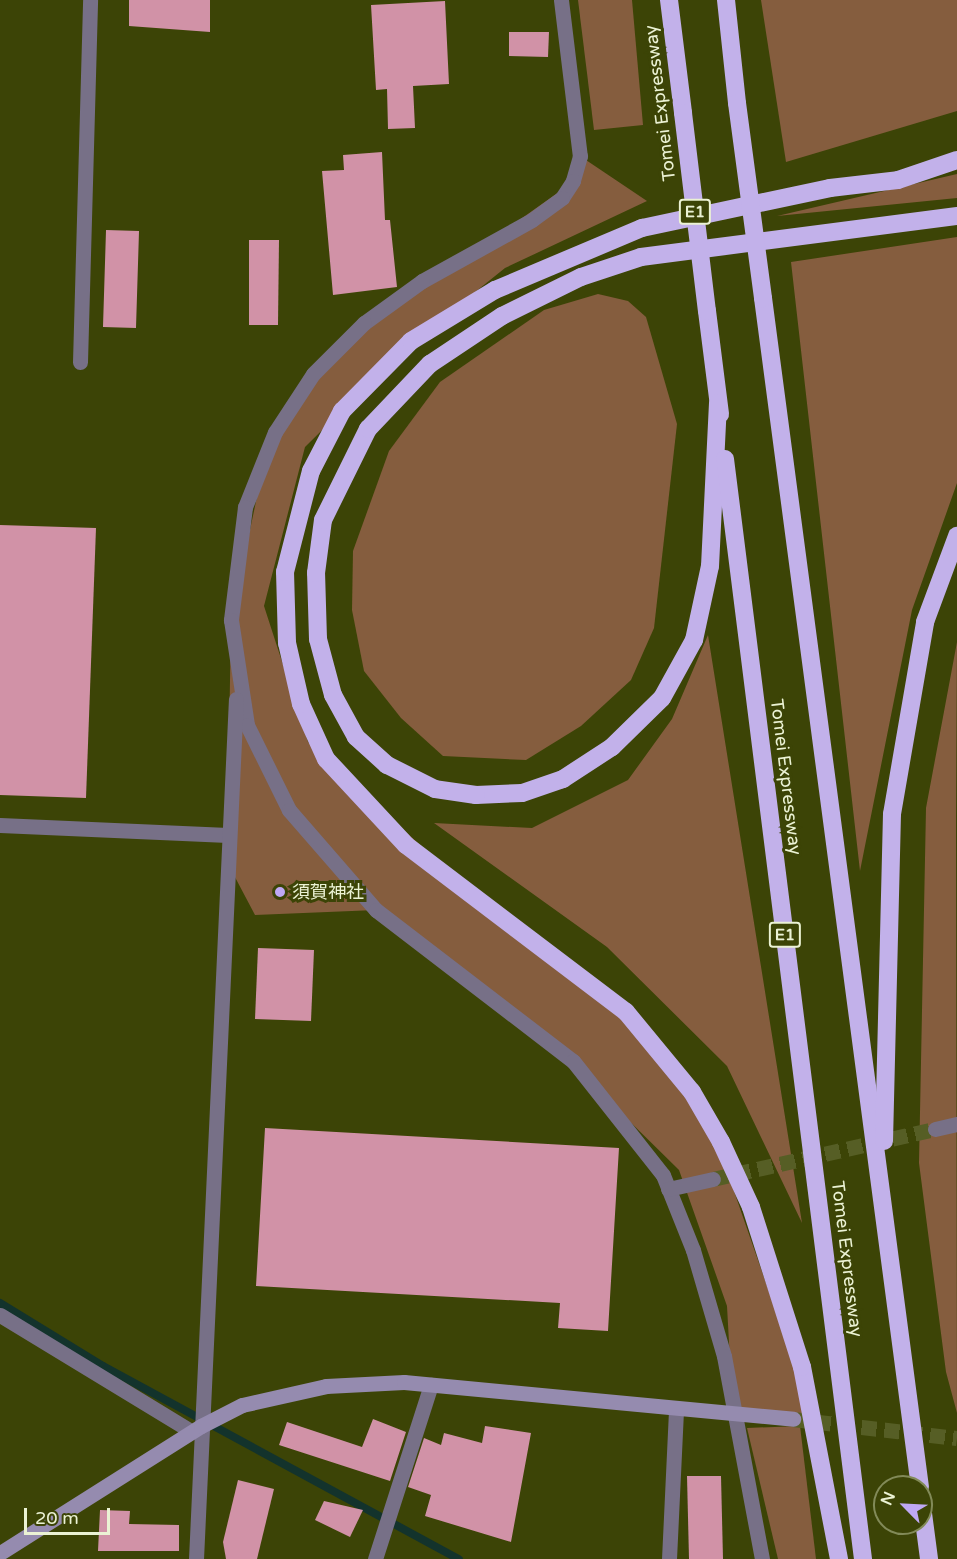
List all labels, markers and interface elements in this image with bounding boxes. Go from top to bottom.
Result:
street label: Tomei Expressway [640,24,680,182]
road number: E1 [678,199,712,225]
street label: Tomei Expressway [766,698,806,856]
place label: 須賀神社 [292,881,364,903]
marker: 須賀神社 [273,885,287,899]
road number: E1 [768,922,802,948]
street label: Tomei Expressway [827,1180,867,1338]
north arrow [873,1475,933,1535]
text: N [877,1489,900,1508]
scale bar [27,1496,112,1534]
text: 20 m [35,1507,79,1529]

